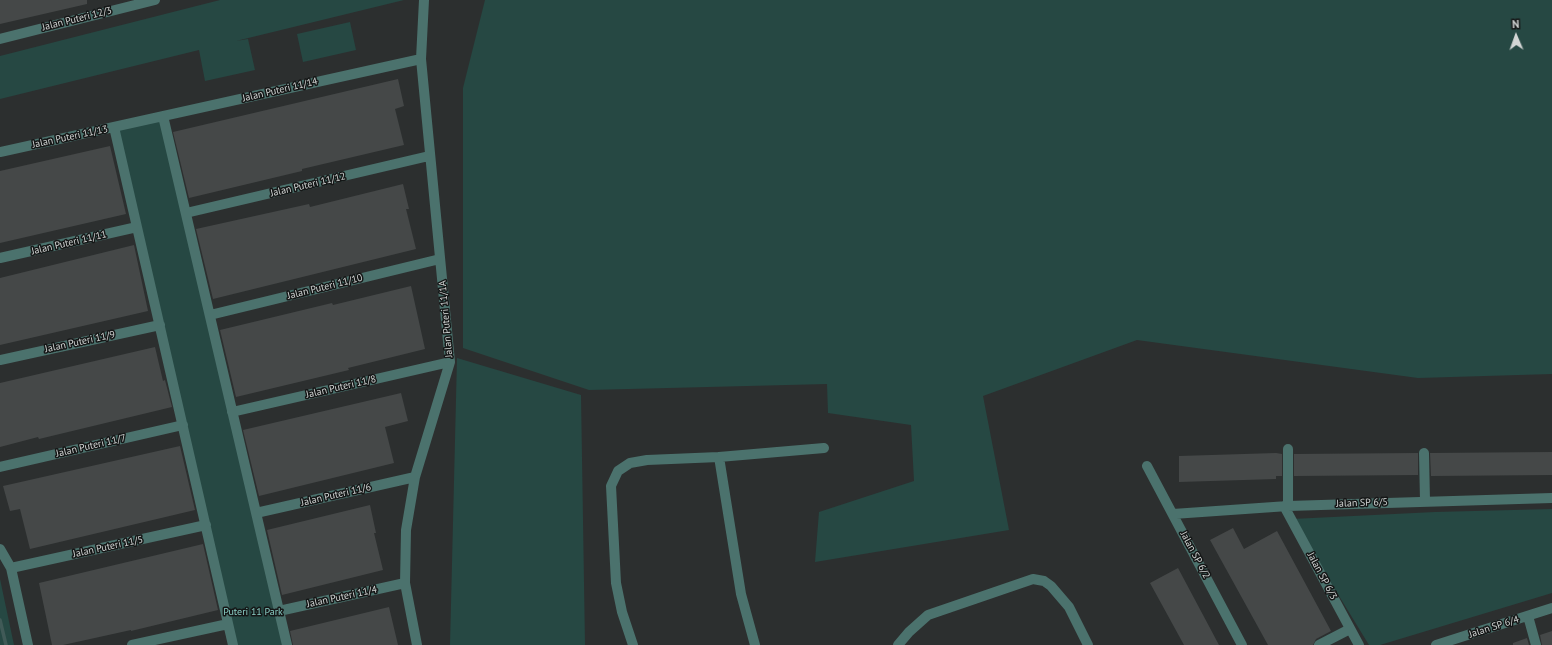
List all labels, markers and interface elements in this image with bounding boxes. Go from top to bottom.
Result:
street label: Jalan Puteri 12/3 [41,5,113,33]
north arrow [1496,16,1536,56]
text: N [1512,17,1519,31]
street label: Jalan Puteri 11/14 [241,75,319,105]
street label: Jalan Puteri 11/13 [31,123,109,151]
street label: Jalan Puteri 11/12 [269,170,347,200]
street label: Jalan Puteri 11/11 [30,228,108,258]
street label: Jalan Puteri 11/10 [286,272,364,302]
street label: Jalan Puteri 11/1A [437,280,455,358]
street label: Jalan Puteri 11/9 [44,329,116,355]
street label: Jalan Puteri 11/8 [305,373,377,401]
street label: Jalan Puteri 11/7 [55,432,127,460]
street label: Jalan Puteri 11/6 [300,481,372,509]
street label: Jalan SP 6/5 [1336,496,1388,510]
street label: Jalan SP 6/2 [1178,529,1212,581]
street label: Jalan Puteri 11/5 [72,534,144,560]
street label: Jalan SP 6/3 [1305,550,1339,602]
street label: Jalan Puteri 11/4 [306,584,378,610]
park label: Puteri 11 Park [223,606,283,618]
street label: Jalan SP 6/4 [1467,613,1521,641]

